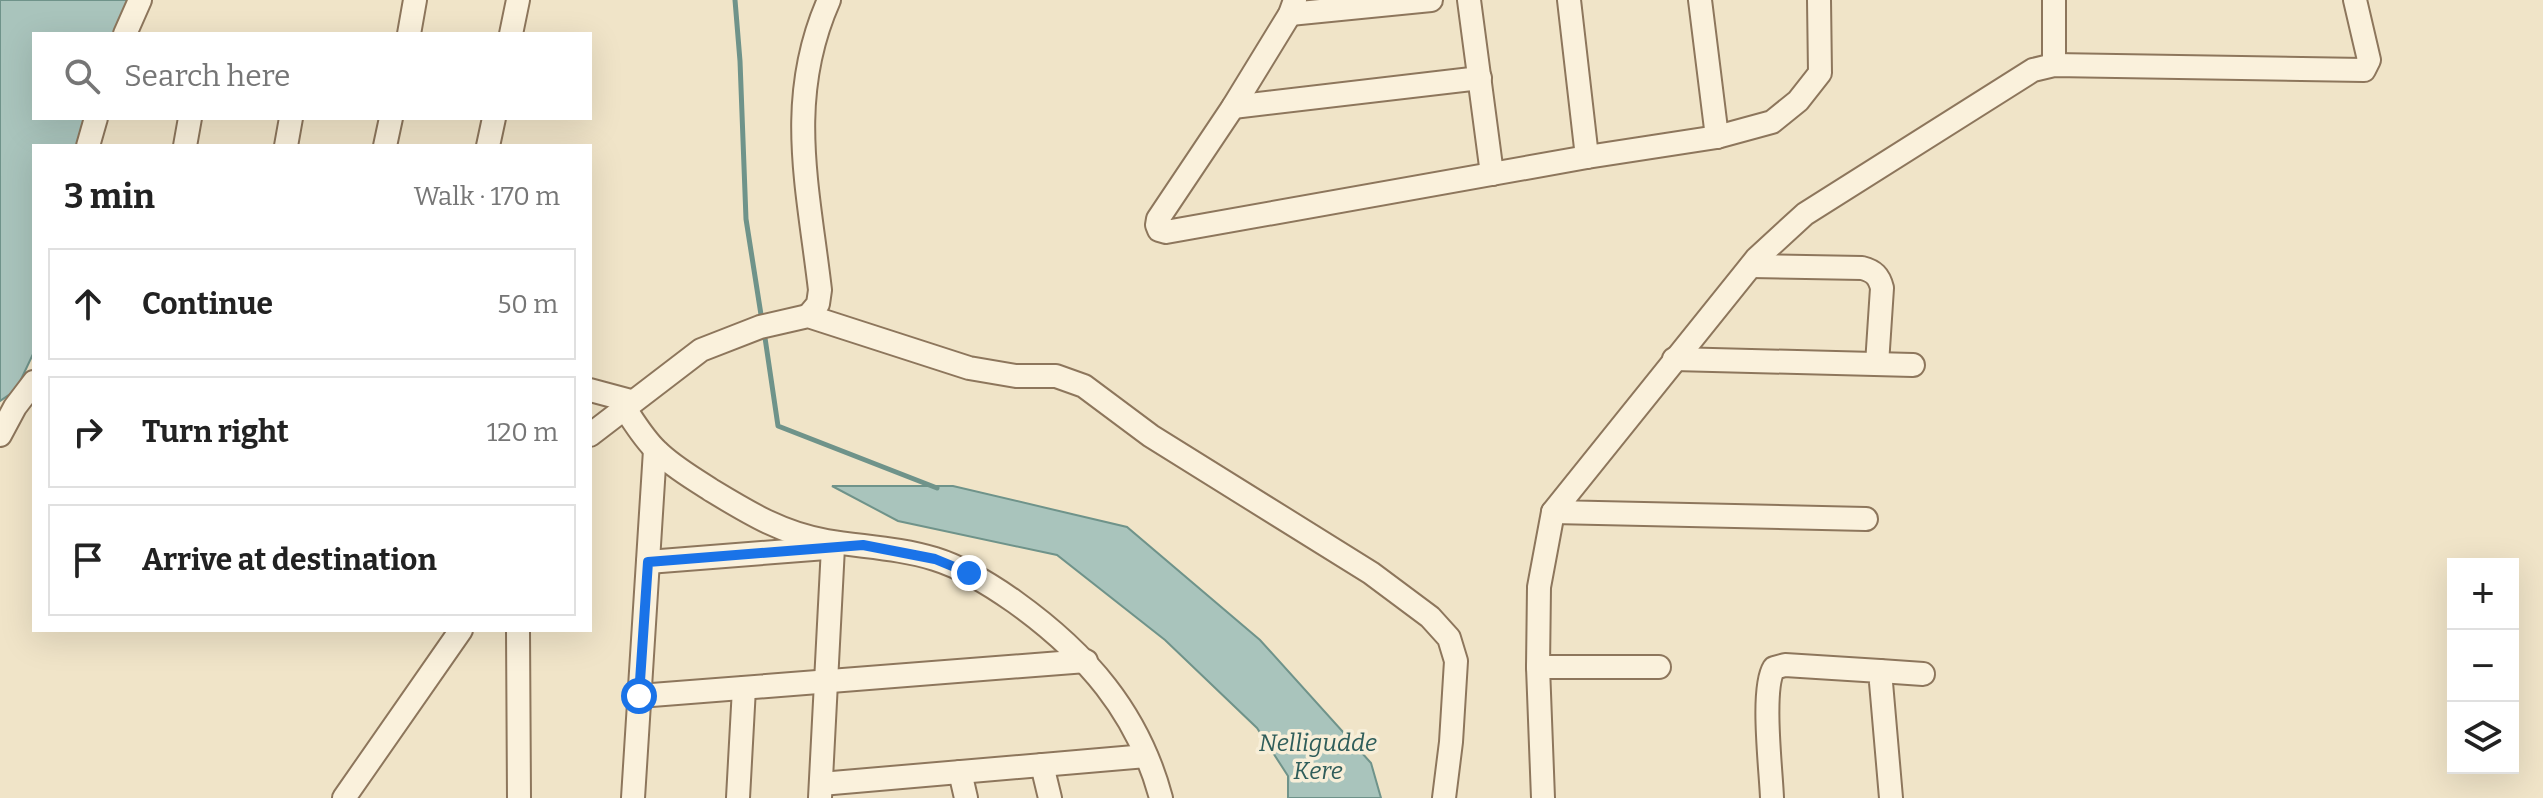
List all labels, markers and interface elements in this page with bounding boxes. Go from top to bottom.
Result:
search box [32,32,592,120]
icon: search [60,54,104,98]
text: Search here [124,58,291,94]
text: 3 min [64,176,155,217]
text: Walk · 170 m [414,181,560,212]
icon: ahead [66,282,110,326]
text: Continue [142,286,273,322]
text: 50 m [497,289,558,320]
icon: right [66,410,110,454]
text: Turn right [142,414,289,450]
text: 120 m [487,417,558,448]
icon: arrive [66,538,110,582]
text: Arrive at destination [142,542,437,578]
route end [951,555,987,591]
map controls [2447,558,2519,774]
button: + [2447,558,2519,630]
button: − [2447,630,2519,702]
route start [621,678,657,714]
button: layers [2447,702,2519,774]
water label: Nelligudde Kere [1259,729,1377,785]

